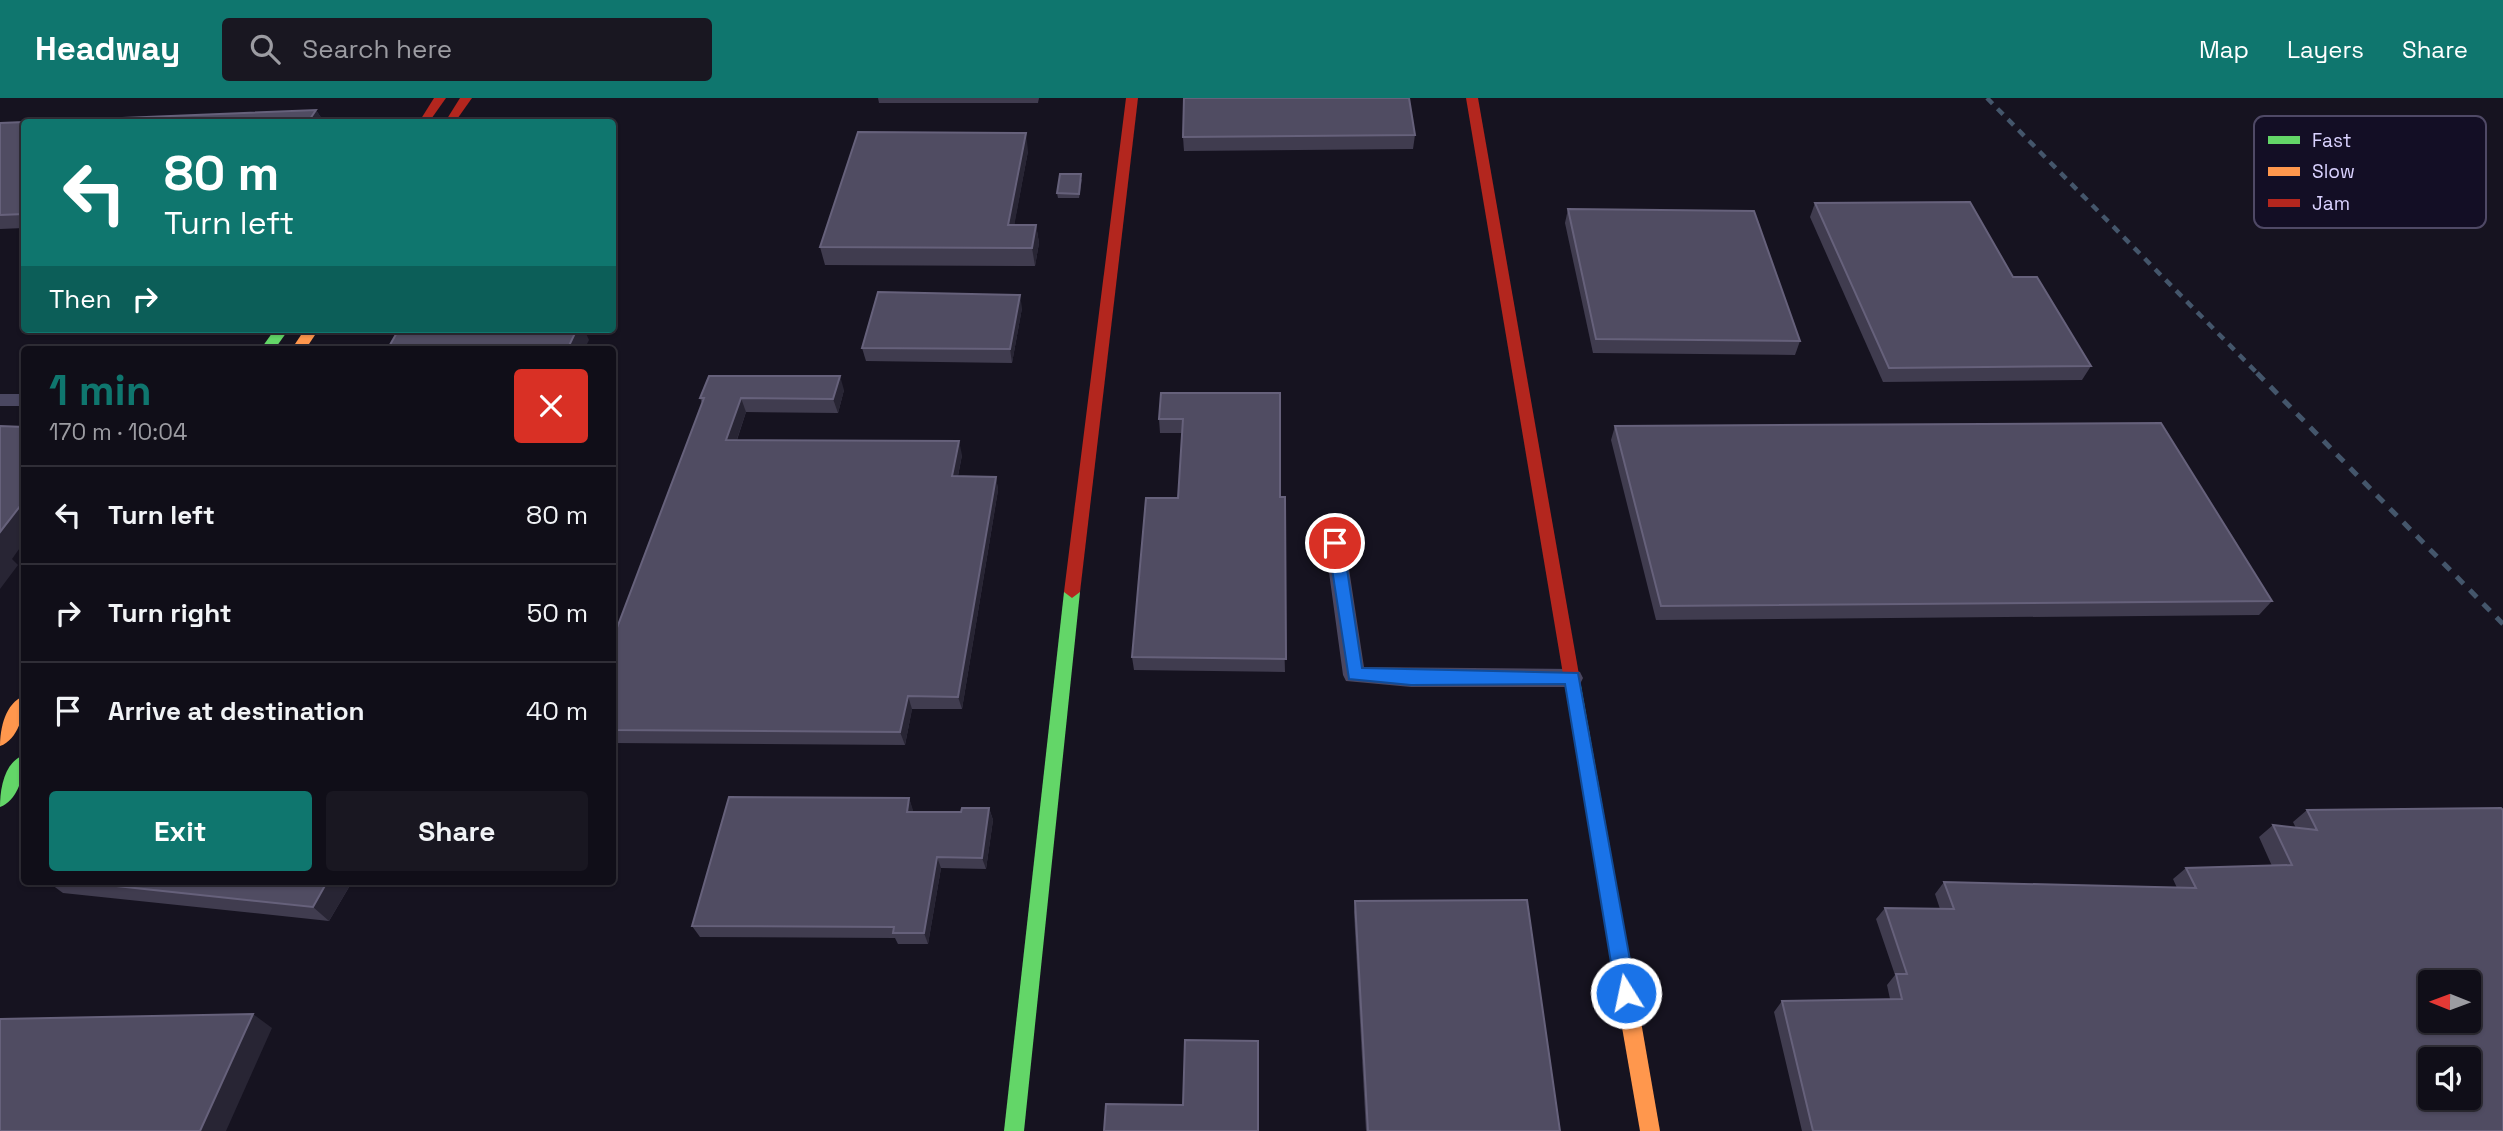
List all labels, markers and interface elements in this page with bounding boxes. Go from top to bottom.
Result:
search box [222,18,712,81]
text: Headway [35,28,180,70]
icon: search [246,30,284,68]
text: Search here [302,32,452,66]
text: Map [2199,34,2249,65]
text: Layers [2287,34,2364,65]
text: Share [2402,34,2468,65]
legend [2254,116,2486,228]
text: Fast [2312,128,2352,153]
text: 80 m [164,142,279,204]
icon: left [49,147,140,238]
text: Slow [2312,159,2355,184]
text: Jam [2312,191,2350,216]
text: Turn left [164,203,294,243]
icon: right [126,280,164,318]
text: Then [49,282,112,316]
text: 1 min [49,364,152,417]
button: close [514,369,588,443]
text: 170 m · 10:04 [49,417,187,447]
icon: left [49,496,87,534]
text: Turn left [108,498,215,532]
text: 80 m [526,498,588,532]
pin [1305,513,1365,573]
icon: arrive [1316,524,1354,562]
icon: right [49,594,87,632]
text: Turn right [108,596,232,630]
text: 50 m [527,596,588,630]
icon: arrive [49,692,87,730]
text: Arrive at destination [108,694,365,728]
text: 40 m [526,694,588,728]
button: Exit [49,791,312,871]
button: Share [326,791,588,871]
position arrow [1589,956,1663,1030]
north arrow [2418,970,2482,1032]
map controls [2418,970,2481,1110]
button: sound [2418,1047,2481,1110]

